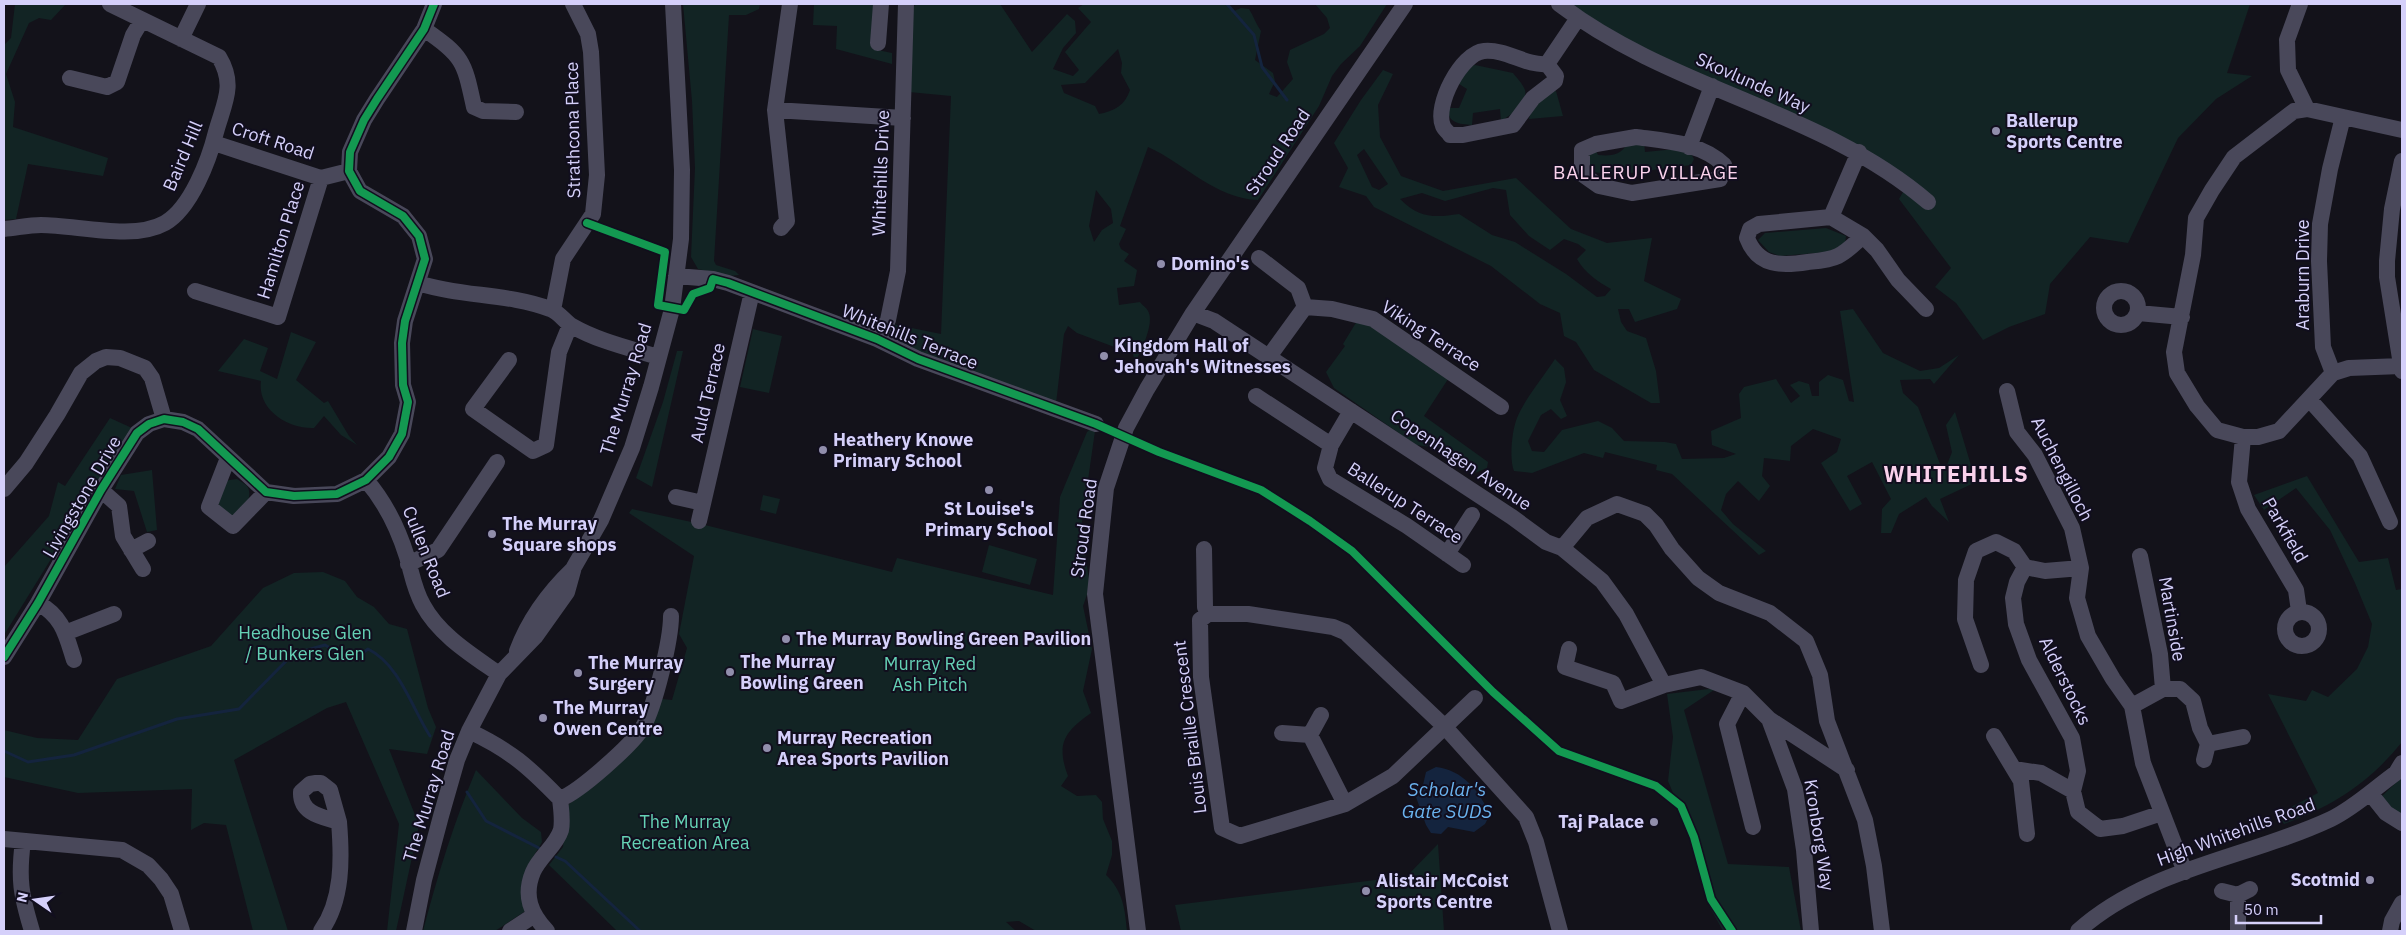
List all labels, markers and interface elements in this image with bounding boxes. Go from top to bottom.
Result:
street label: Skovlunde Way [1692,47,1814,118]
street label: Strathcona Place [560,61,585,199]
street label: Stroud Road [1240,104,1315,199]
street label: Whitehills Drive [867,109,894,236]
place label: Ballerup Sports Centre [2006,109,2123,153]
street label: Croft Road [229,116,317,165]
street label: Baird Hill [157,117,208,194]
marker: Ballerup Sports Centre [1990,125,2002,137]
district label: BALLERUP VILLAGE [1553,160,1739,184]
street label: Hamilton Place [252,178,309,302]
street label: Araburn Drive [2291,219,2314,331]
place label: Domino's [1171,252,1249,275]
marker: Domino's [1155,258,1167,270]
street label: Viking Terrace [1377,295,1485,376]
street label: Whitehills Terrace [839,299,982,374]
street label: The Murray Road [595,320,657,458]
place label: Kingdom Hall of Jehovah's Witnesses [1114,334,1291,378]
street label: Auld Terrace [685,341,730,445]
marker: Kingdom Hall of Jehovah's Witnesses [1098,350,1110,362]
street label: Copenhagen Avenue [1386,404,1536,515]
street label: Auchengilloch [2026,413,2099,525]
place label: Heathery Knowe Primary School [833,428,973,472]
street label: Livingstone Drive [37,431,126,562]
marker: Heathery Knowe Primary School [817,444,829,456]
street label: Ballerup Terrace [1343,457,1467,549]
district label: WHITEHILLS [1883,459,2029,488]
street label: Stroud Road [1065,477,1102,579]
marker: St Louise's Primary School [983,484,995,496]
street label: Parkfield [2258,493,2313,567]
place label: St Louise's Primary School [925,497,1054,541]
street label: Cullen Road [398,503,455,601]
place label: The Murray Square shops [502,512,617,556]
marker: The Murray Square shops [486,528,498,540]
street label: Martinside [2154,575,2191,663]
park label: Headhouse Glen / Bunkers Glen [238,621,372,665]
place label: The Murray Bowling Green Pavilion [796,627,1091,650]
marker: The Murray Bowling Green Pavilion [780,633,792,645]
street label: Alderstocks [2034,633,2097,729]
street label: Louis Braille Crescent [1167,639,1212,815]
place label: The Murray Bowling Green [740,650,864,694]
place label: The Murray Surgery [588,651,683,695]
park label: Murray Red Ash Pitch [884,652,976,696]
marker: The Murray Bowling Green [724,666,736,678]
marker: The Murray Surgery [572,667,584,679]
place label: The Murray Owen Centre [553,696,663,740]
marker: The Murray Owen Centre [537,712,549,724]
place label: Murray Recreation Area Sports Pavilion [777,726,949,770]
street label: The Murray Road [398,727,460,865]
marker: Murray Recreation Area Sports Pavilion [761,742,773,754]
water label: Scholar's Gate SUDS [1402,777,1492,823]
street label: Kronborg Way [1799,777,1840,892]
street label: High Whitehills Road [2153,792,2318,871]
park label: The Murray Recreation Area [620,810,750,854]
place label: Taj Palace [1558,810,1644,833]
marker: Taj Palace [1648,816,1660,828]
place label: Scotmid [2290,868,2360,891]
place label: Alistair McCoist Sports Centre [1376,869,1509,913]
marker: Scotmid [2364,874,2376,886]
north arrow [10,875,60,925]
marker: Alistair McCoist Sports Centre [1360,885,1372,897]
text: N [12,890,32,904]
scale bar [2236,892,2321,924]
text: 50 m [2244,900,2279,919]

